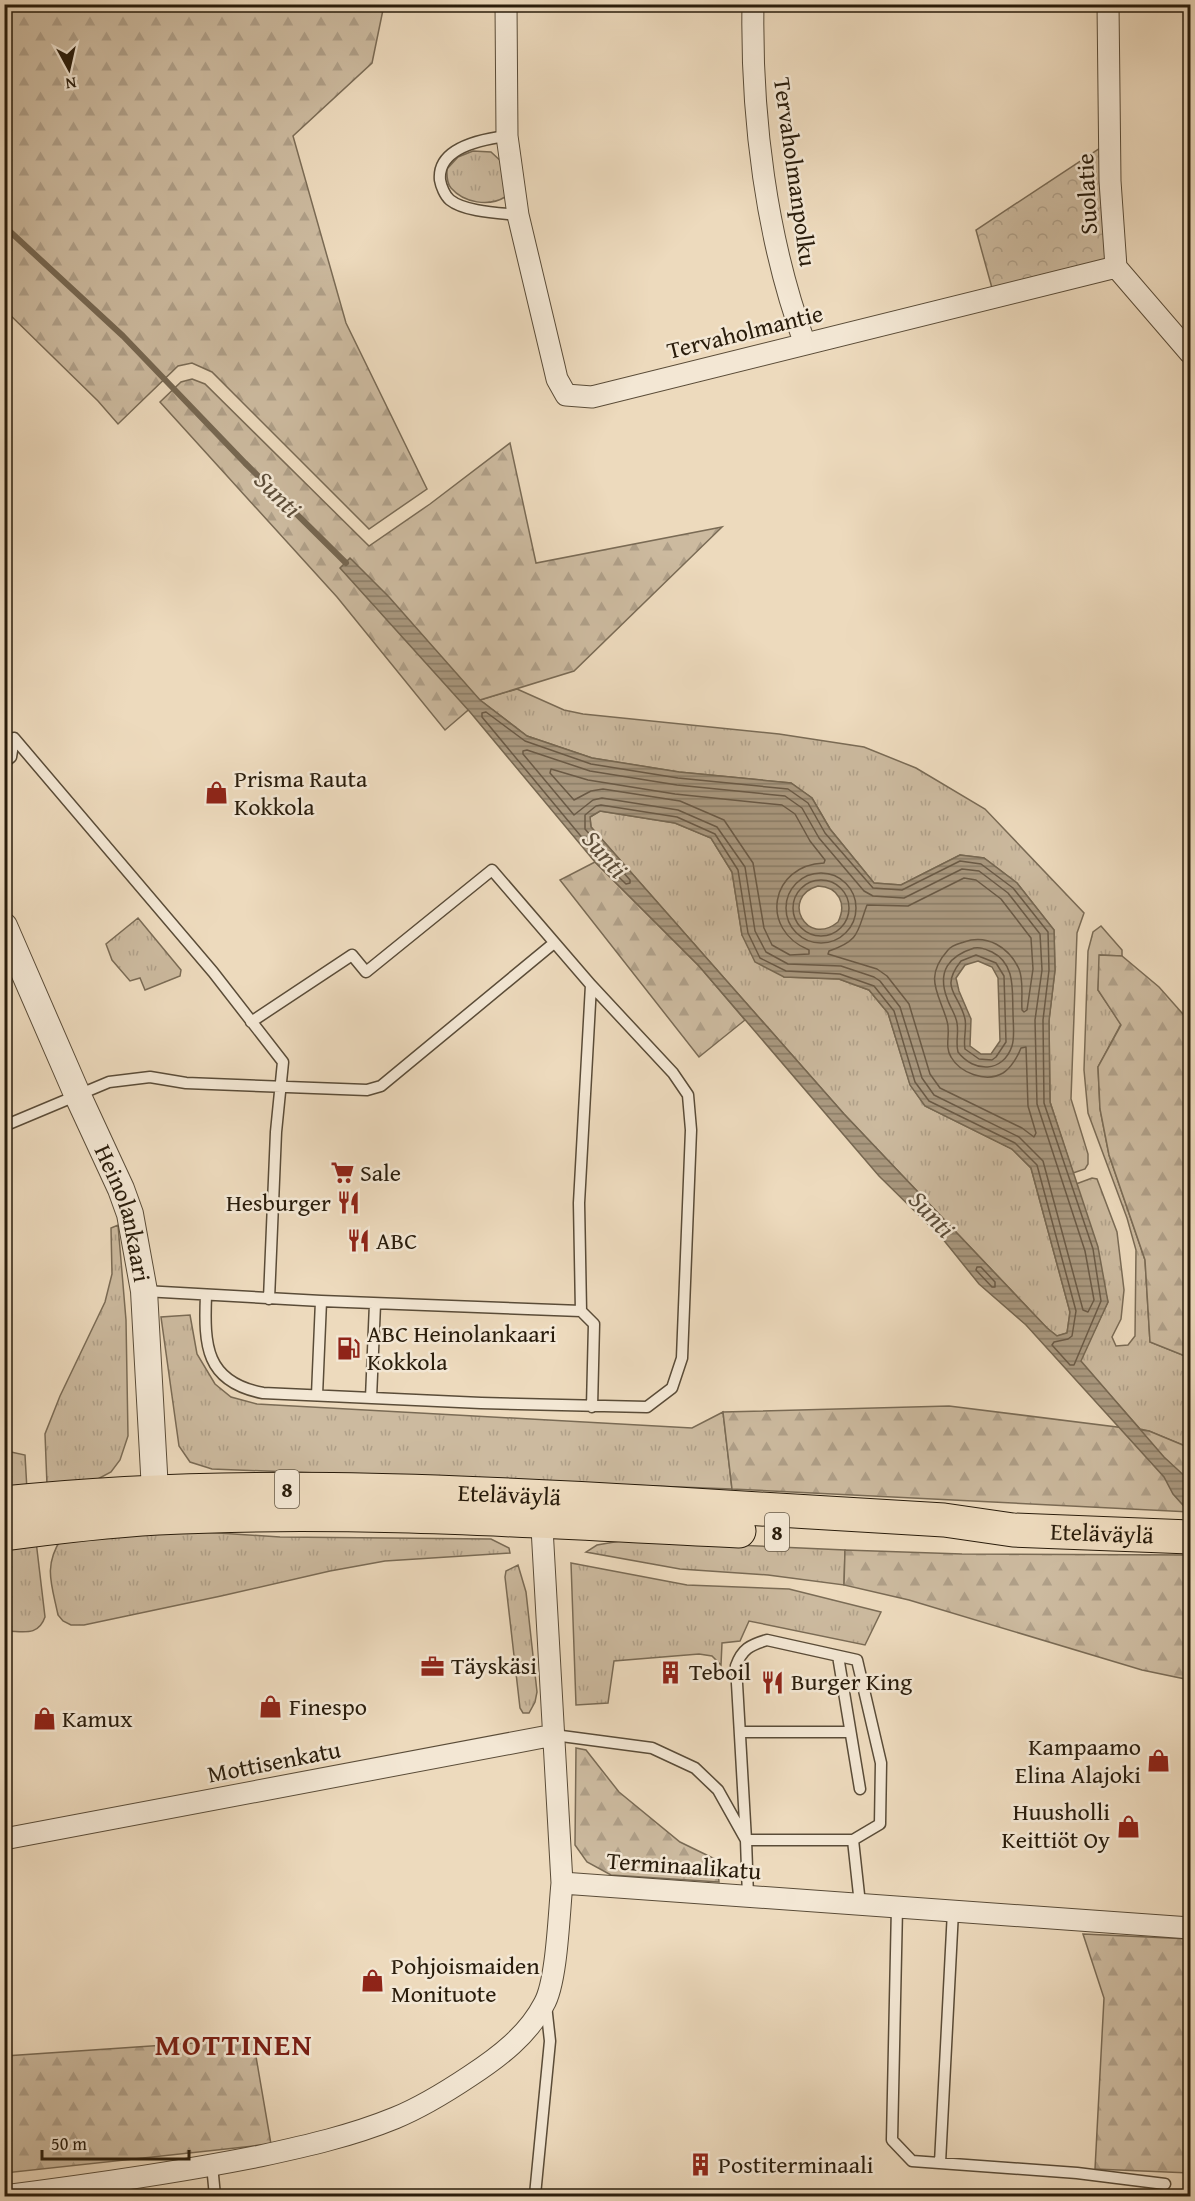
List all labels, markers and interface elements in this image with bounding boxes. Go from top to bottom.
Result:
north arrow [39,39,99,99]
text: N [64,71,78,97]
street label: Tervaholmanpolku [765,75,826,269]
street label: Suolatie [1067,152,1106,236]
street label: Tervaholmantie [663,295,827,368]
water label: Sunti [246,461,311,526]
place label: Prisma Rauta Kokkola [234,761,368,824]
shop icon: Prisma Rauta Kokkola [203,780,229,806]
water label: Sunti [573,821,638,887]
street label: Heinolankaari [86,1139,160,1285]
place label: Sale [360,1155,401,1190]
supermarket icon: Sale [329,1160,355,1186]
water label: Sunti [900,1181,965,1247]
place label: Hesburger [226,1185,331,1220]
restaurant icon: Hesburger [336,1190,362,1216]
place label: ABC [376,1223,417,1258]
restaurant icon: ABC [345,1228,371,1254]
place label: ABC Heinolankaari Kokkola [367,1316,556,1379]
fuel station icon: ABC Heinolankaari Kokkola [336,1335,362,1361]
road number: 8 [275,1470,299,1508]
street label: Eteläväylä [457,1475,563,1514]
road number: 8 [765,1513,789,1551]
street label: Eteläväylä [1050,1513,1155,1553]
place label: Täyskäsi [451,1648,537,1683]
office icon: Täyskäsi [420,1653,446,1679]
place label: Teboil [689,1654,751,1689]
building icon: Teboil [658,1659,684,1685]
place label: Burger King [791,1664,912,1699]
restaurant icon: Burger King [760,1669,786,1695]
place label: Finespo [289,1689,367,1724]
shop icon: Finespo [258,1694,284,1720]
place label: Kamux [62,1701,133,1736]
shop icon: Kamux [31,1706,57,1732]
place label: Kampaamo Elina Alajoki [1015,1729,1141,1792]
street label: Mottisenkatu [204,1731,343,1792]
shop icon: Kampaamo Elina Alajoki [1146,1748,1172,1774]
place label: Huusholli Keittiöt Oy [1002,1794,1110,1857]
shop icon: Huusholli Keittiöt Oy [1115,1813,1141,1839]
street label: Terminaalikatu [606,1843,762,1888]
place label: Pohjoismaiden Monituote [391,1948,540,2011]
shop icon: Pohjoismaiden Monituote [360,1967,386,1993]
district label: MOTTINEN [155,2022,313,2066]
scale bar [42,2123,189,2161]
text: 50 m [51,2130,87,2157]
place label: Postiterminaali [718,2147,874,2182]
building icon: Postiterminaali [687,2152,713,2178]

